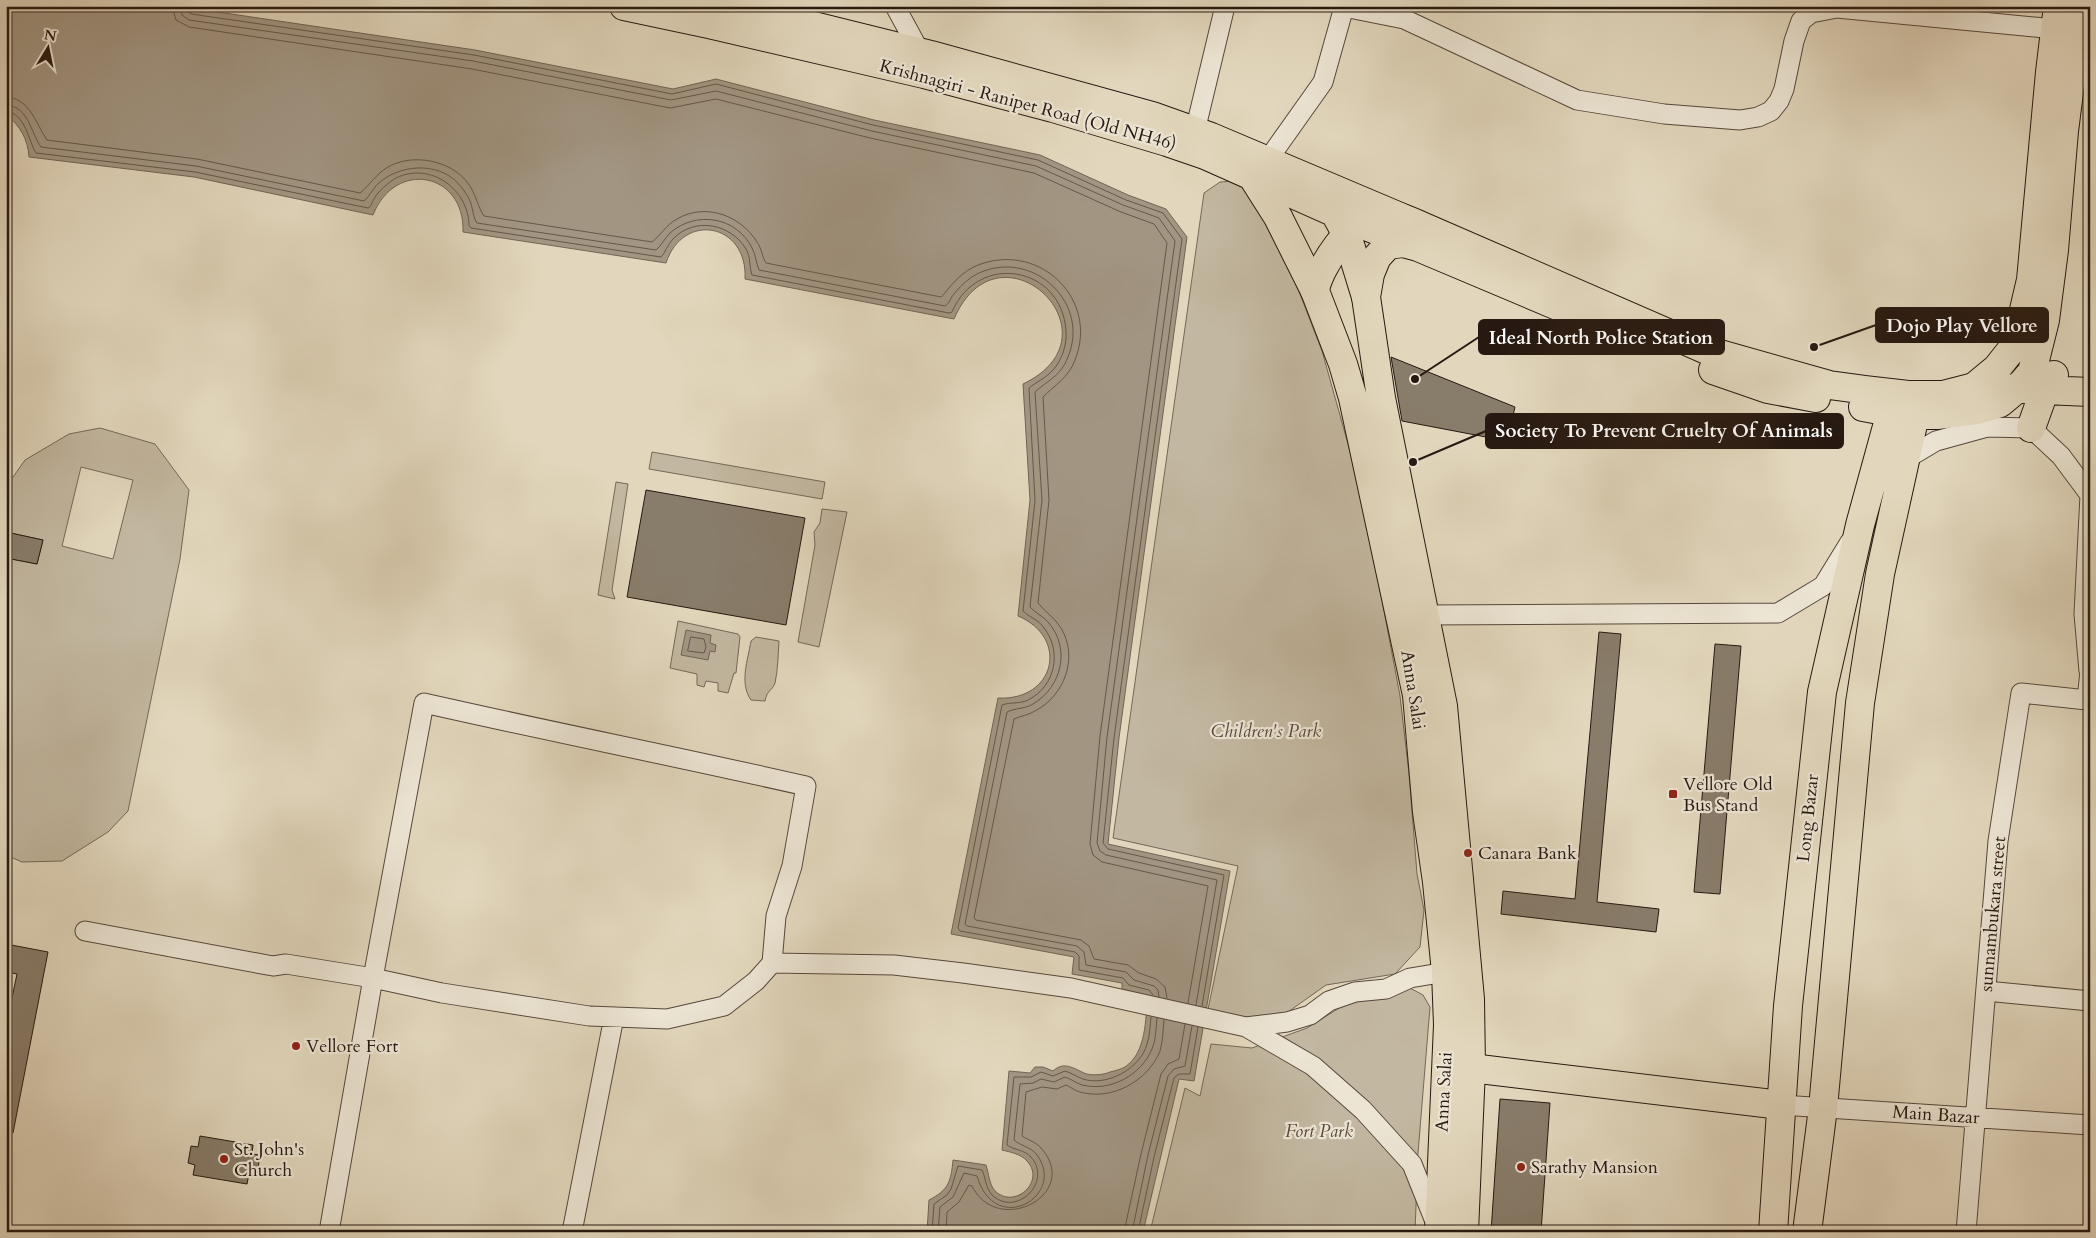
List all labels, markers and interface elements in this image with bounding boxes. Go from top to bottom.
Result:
north arrow [22,22,72,72]
text: N [43,25,58,46]
street label: Krishnagiri - Ranipet Road (Old NH46) [877,53,1179,157]
callout: Dojo Play Vellore [1876,308,2048,342]
text: Dojo Play Vellore [1886,313,2038,339]
callout: Ideal North Police Station [1479,320,1724,354]
text: Ideal North Police Station [1489,325,1714,351]
callout: Society To Prevent Cruelty Of Animals [1486,414,1843,448]
text: Society To Prevent Cruelty Of Animals [1495,418,1833,444]
street label: Anna Salai [1394,648,1432,732]
park label: Children's Park [1211,719,1321,744]
place label: Vellore Old Bus Stand [1683,772,1773,818]
street label: Long Bazar [1791,772,1825,863]
marker: Vellore Old Bus Stand [1667,788,1679,800]
street label: sunnambukara street [1974,835,2012,993]
place label: Canara Bank [1478,841,1577,866]
marker: Canara Bank [1462,847,1474,859]
place label: Vellore Fort [306,1034,398,1059]
marker: Vellore Fort [290,1040,302,1052]
street label: Anna Salai [1429,1051,1459,1133]
street label: Main Bazar [1892,1099,1981,1131]
park label: Fort Park [1285,1119,1353,1144]
place label: St. John's Church [234,1137,304,1183]
marker: St. John's Church [218,1153,230,1165]
place label: Sarathy Mansion [1531,1155,1659,1180]
marker: Sarathy Mansion [1515,1161,1527,1173]

